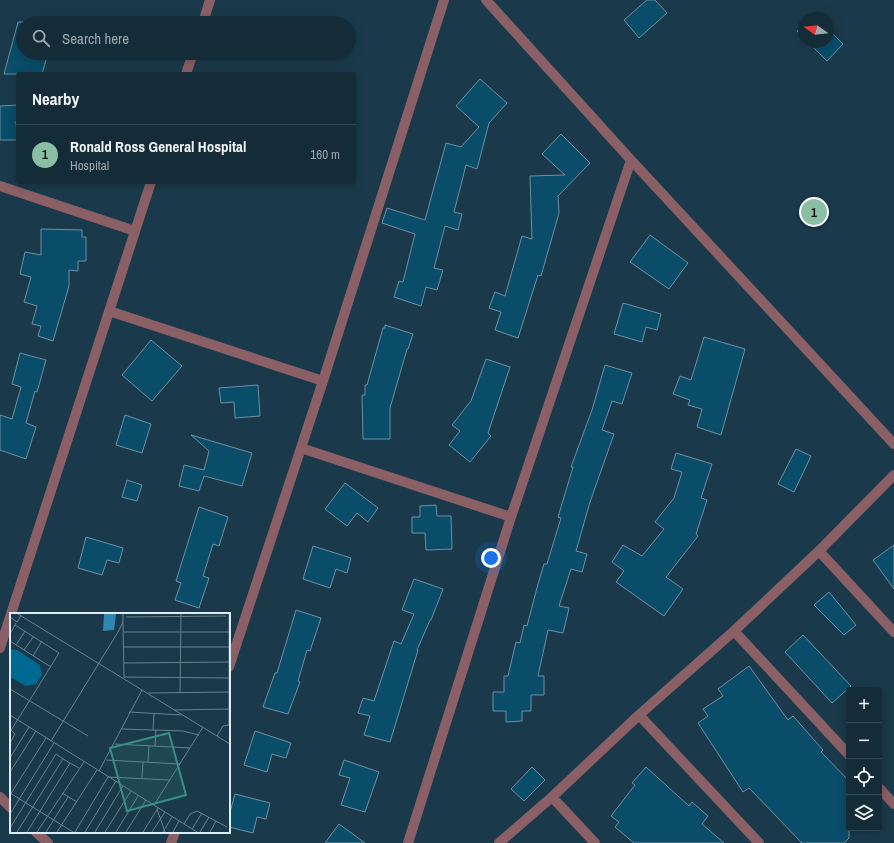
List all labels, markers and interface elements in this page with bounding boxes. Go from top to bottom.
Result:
north arrow [798,12,834,48]
search box [16,16,356,60]
icon: search [30,27,52,49]
text: Search here [62,28,129,49]
text: Nearby [32,87,79,110]
text: Ronald Ross General Hospital [70,136,246,157]
text: 1 [42,146,48,163]
text: 160 m [310,146,340,163]
text: Hospital [70,157,109,174]
pin: 1 [801,197,827,227]
your location [481,548,501,568]
inset map [10,613,230,833]
map controls [846,687,882,831]
button: + [846,687,882,723]
button: − [846,723,882,759]
button: locate [846,759,882,795]
button: layers [846,795,882,831]

